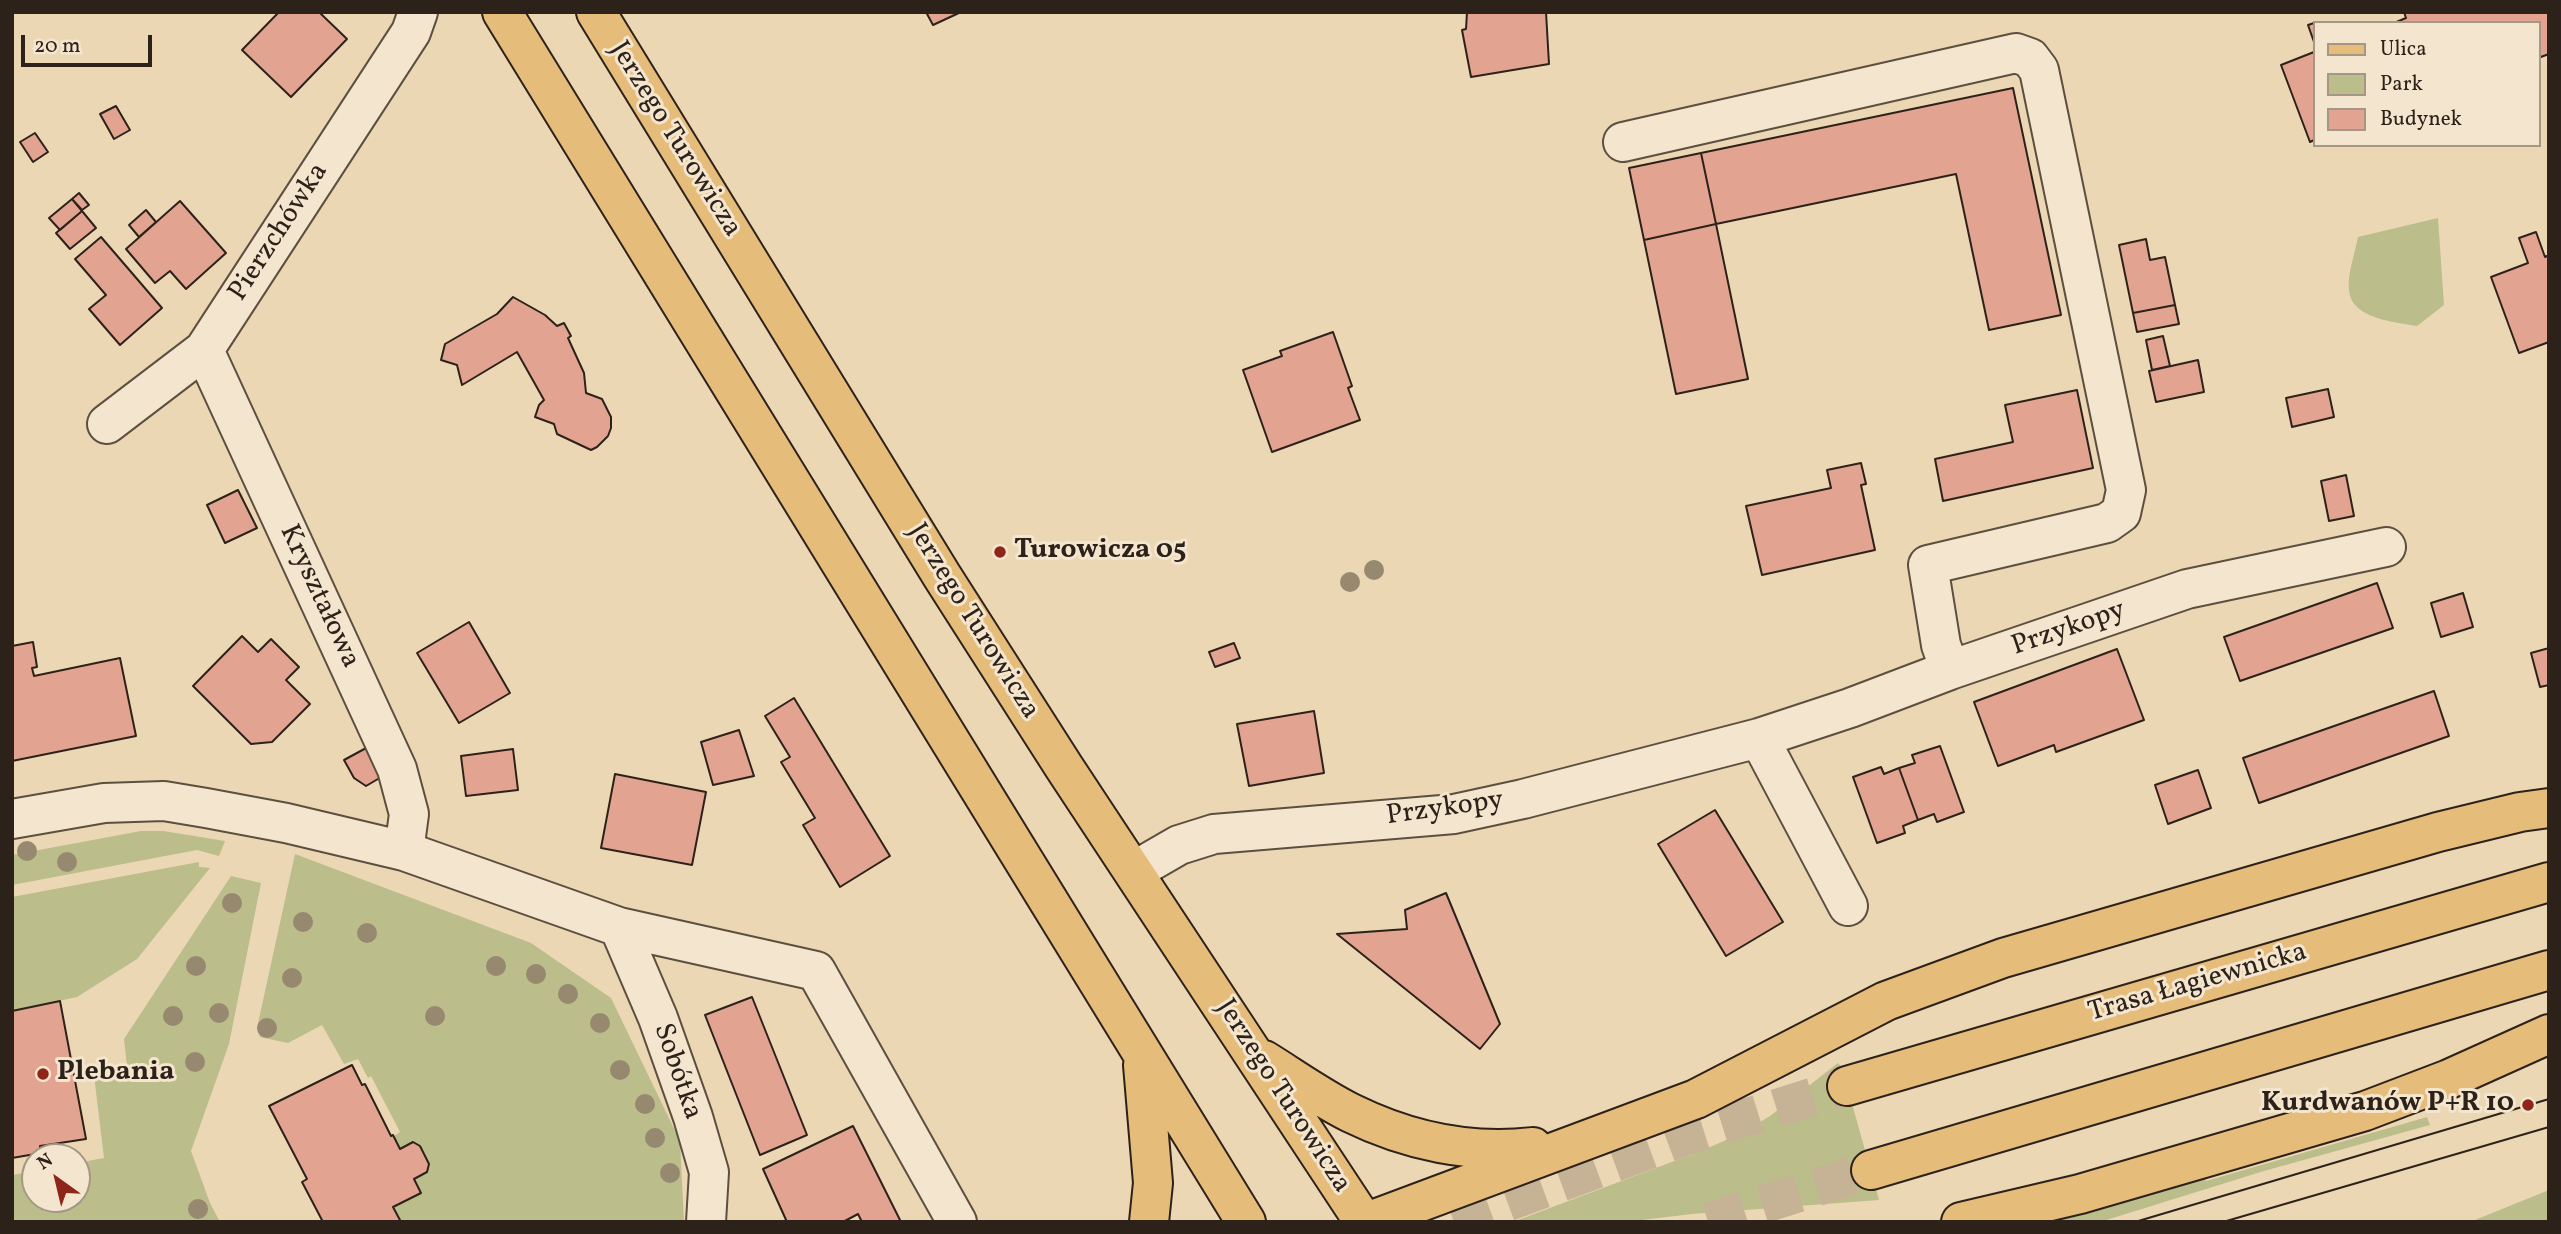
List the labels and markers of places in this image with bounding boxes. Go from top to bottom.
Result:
place label: Turowicza 05 [1014,535,1186,569]
marker: Turowicza 05 [992,544,1008,560]
place label: Plebania [57,1057,174,1091]
marker: Plebania [35,1066,51,1082]
place label: Kurdwanów P+R 10 [2261,1088,2514,1122]
marker: Kurdwanów P+R 10 [2520,1097,2536,1113]

